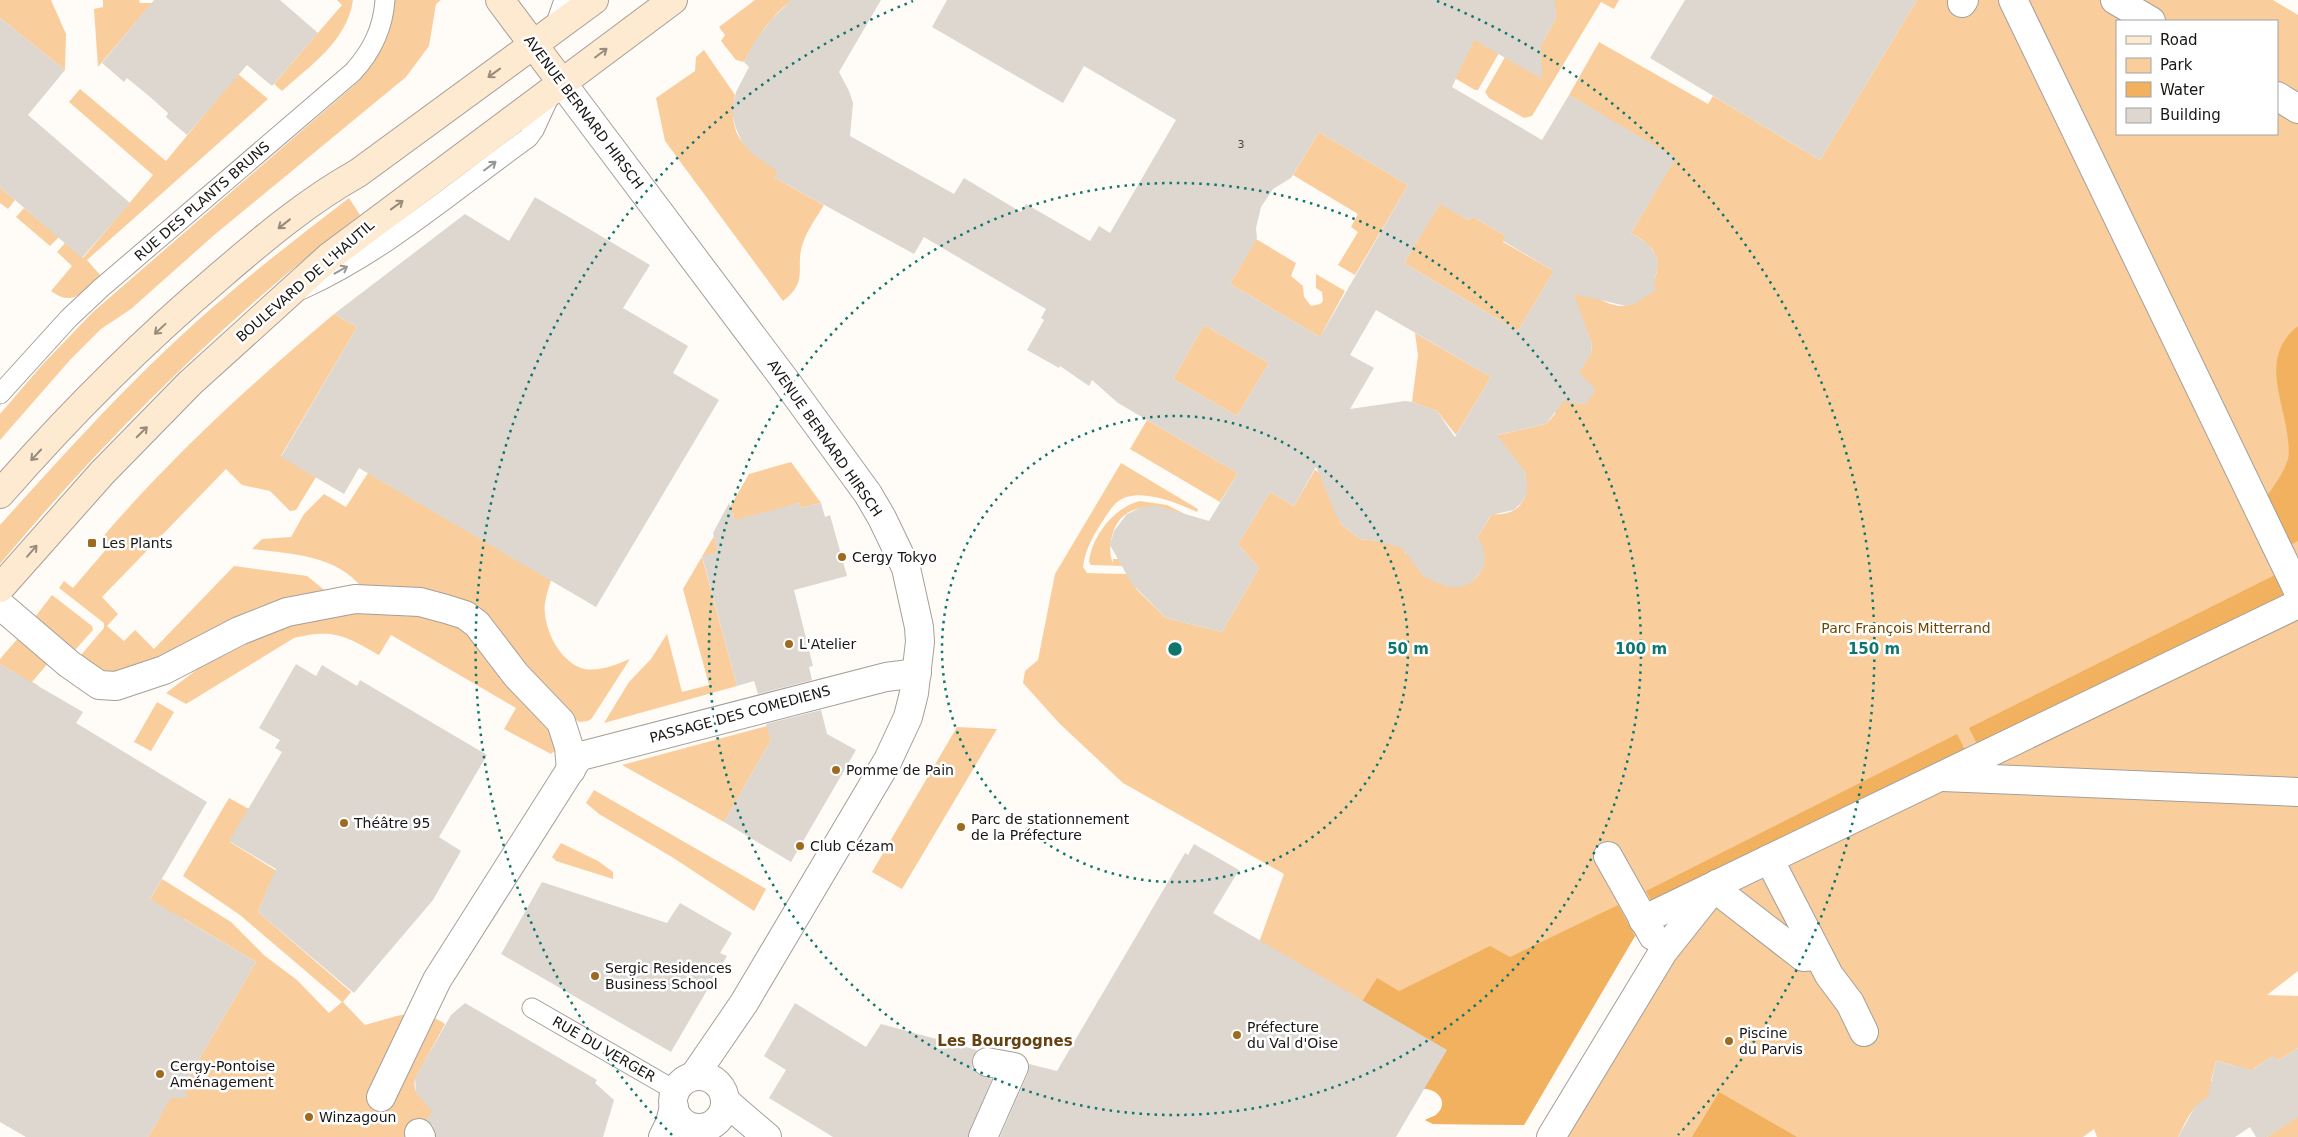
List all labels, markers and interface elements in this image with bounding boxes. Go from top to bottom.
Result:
legend [2116,20,2278,135]
text: Road [2160,31,2198,49]
street label: AVENUE BERNARD HIRSCH [521,32,647,192]
one-way arrow [594,48,607,59]
text: Park [2160,56,2193,74]
one-way arrow [487,68,501,78]
text: Water [2160,81,2205,99]
text: Building [2160,106,2221,124]
street label: RUE DES PLANTS BRUNS [131,138,273,264]
house number: 3 [1238,138,1245,151]
one-way arrow [483,160,496,171]
one-way arrow [390,200,404,210]
street label: BOULEVARD DE L'HAUTIL [233,217,377,345]
one-way arrow [278,218,291,229]
one-way arrow [334,265,348,275]
one-way arrow [153,323,166,335]
street label: AVENUE BERNARD HIRSCH [765,356,885,520]
one-way arrow [136,426,148,438]
one-way arrow [30,448,42,461]
place label: Les Plants [102,535,172,551]
marker: Les Plants [86,537,98,549]
one-way arrow [26,545,37,558]
place label: Cergy Tokyo [852,549,937,565]
marker: Cergy Tokyo [836,551,848,563]
park label: Parc François Mitterrand [1821,620,1991,636]
place label: L'Atelier [799,636,856,652]
marker: L'Atelier [783,638,795,650]
centre of rings [1166,640,1184,658]
text: 50 m [1387,640,1429,658]
text: 100 m [1615,640,1667,658]
text: 150 m [1848,640,1900,658]
street label: PASSAGE DES COMEDIENS [648,682,832,746]
place label: Pomme de Pain [846,762,954,778]
marker: Pomme de Pain [830,764,842,776]
place label: Parc de stationnement de la Préfecture [971,811,1130,843]
place label: Théâtre 95 [353,815,430,831]
marker: Théâtre 95 [338,817,350,829]
marker: Parc de stationnement de la Préfecture [955,821,967,833]
place label: Club Cézam [810,838,894,854]
marker: Club Cézam [794,840,806,852]
place label: Sergic Residences Business School [605,960,732,992]
marker: Sergic Residences Business School [589,970,601,982]
street label: RUE DU VERGER [550,1013,659,1085]
place label: Préfecture du Val d'Oise [1247,1019,1338,1051]
place label: Piscine du Parvis [1739,1025,1803,1057]
marker: Préfecture du Val d'Oise [1231,1029,1243,1041]
district label: Les Bourgognes [937,1032,1073,1050]
marker: Piscine du Parvis [1723,1035,1735,1047]
place label: Cergy-Pontoise Aménagement [170,1058,275,1090]
marker: Cergy-Pontoise Aménagement [154,1068,166,1080]
place label: Winzagoun [319,1109,396,1125]
marker: Winzagoun [303,1111,315,1123]

